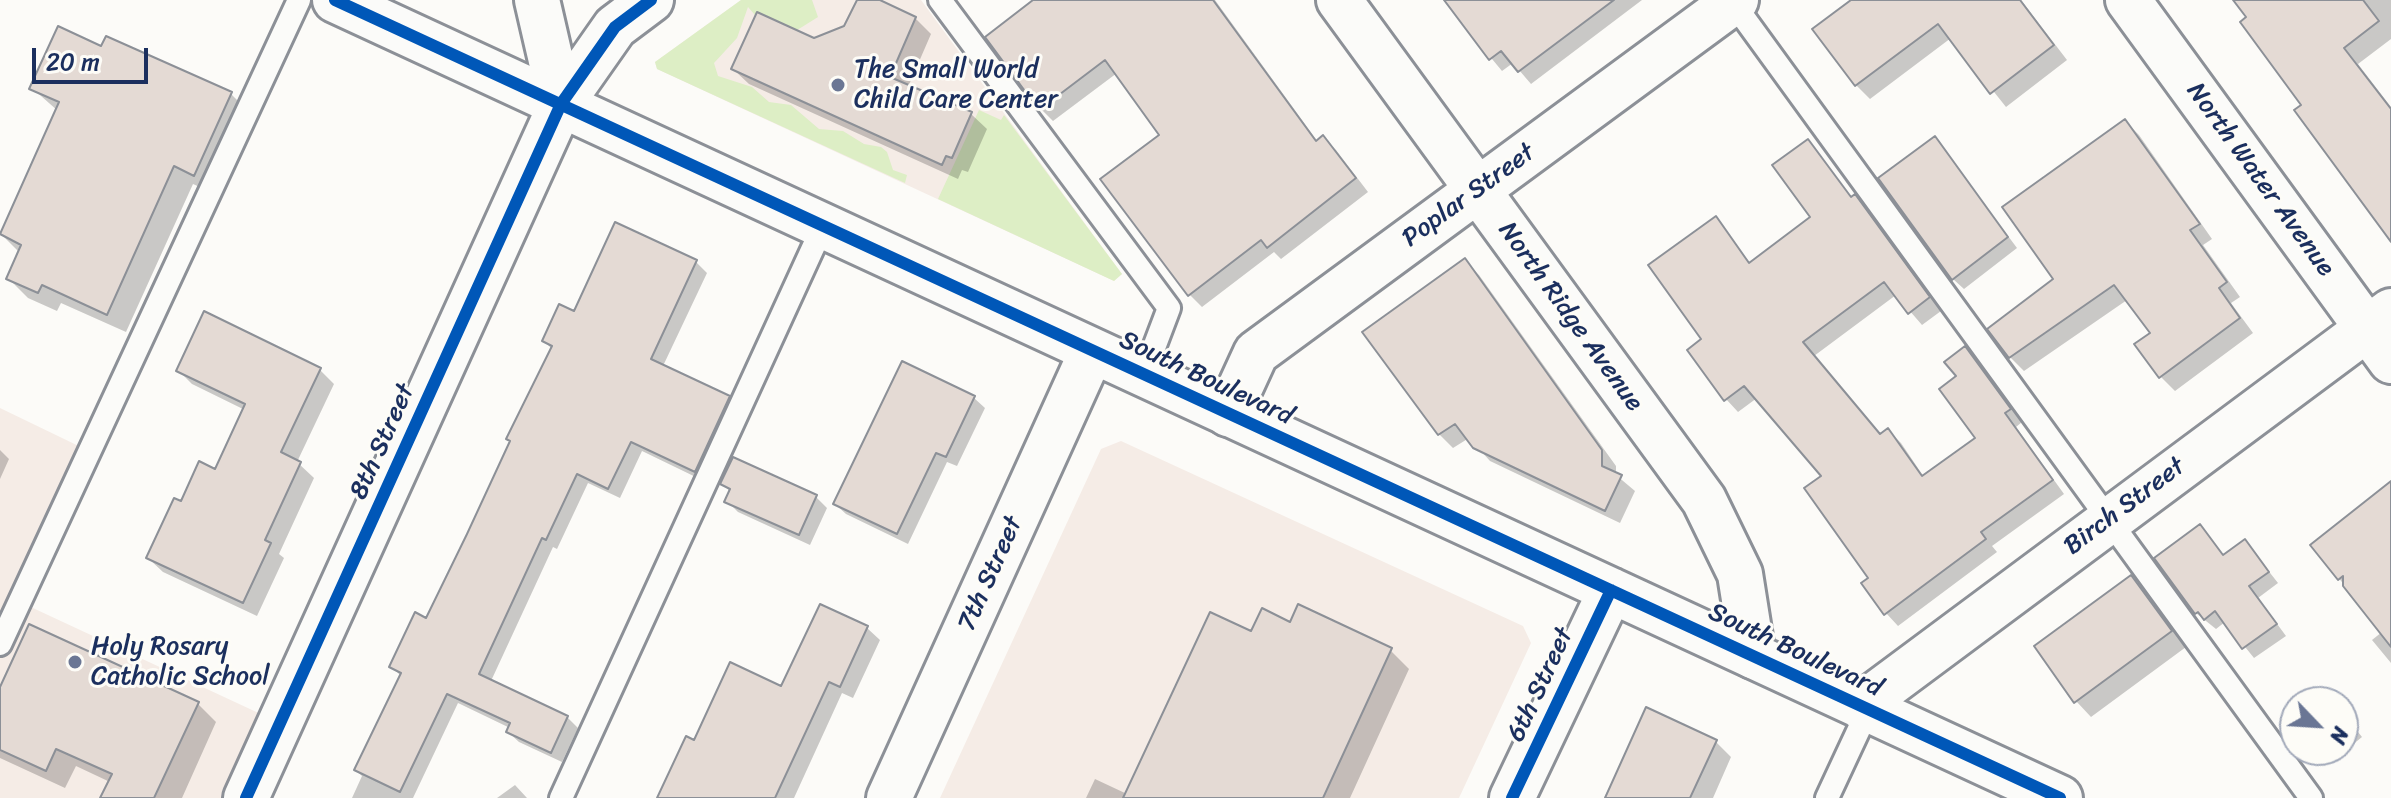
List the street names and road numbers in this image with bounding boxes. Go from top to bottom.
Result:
street label: North Water Avenue [2179,77,2341,283]
street label: Poplar Street [1397,137,1541,255]
street label: North Ridge Avenue [1491,216,1649,418]
street label: South Boulevard [1114,325,1298,433]
street label: 8th Street [344,379,422,505]
street label: Birch Street [2058,451,2192,563]
street label: 7th Street [952,512,1030,636]
street label: South Boulevard [1703,597,1887,705]
street label: 6th Street [1501,623,1581,747]

